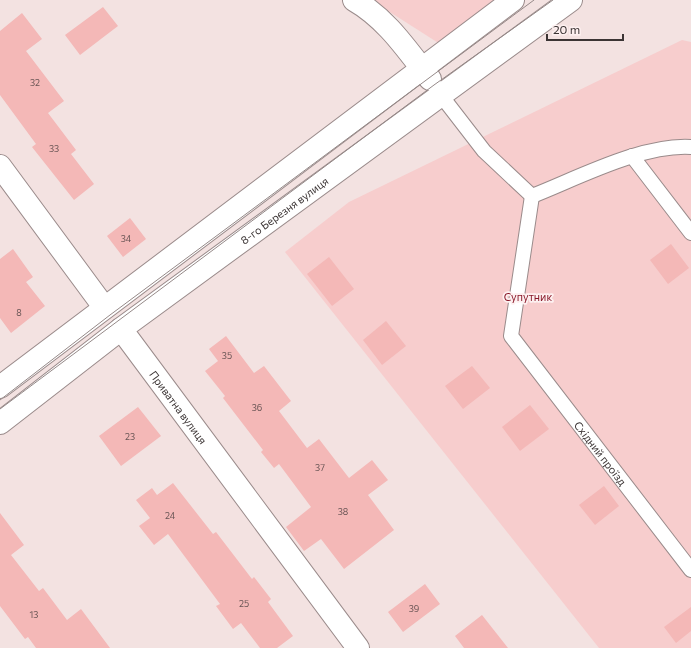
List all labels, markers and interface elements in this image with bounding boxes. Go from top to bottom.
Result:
scale bar [547,16,623,42]
text: 20 m [553,22,580,36]
house number: 32 [30,77,40,88]
house number: 33 [49,143,59,154]
street label: 8-го Березня вулиця [238,174,330,246]
house number: 34 [121,233,132,244]
park label: Супутник [504,290,552,303]
house number: 8 [16,307,22,318]
house number: 35 [222,350,232,361]
street label: Приватна вулиця [147,368,210,446]
house number: 36 [252,402,262,413]
street label: Східний проїзд [572,418,630,488]
house number: 23 [125,431,135,442]
house number: 37 [315,462,325,473]
house number: 38 [338,506,348,517]
house number: 24 [165,510,176,521]
house number: 25 [239,598,249,609]
house number: 39 [409,603,419,614]
house number: 13 [30,609,38,620]

